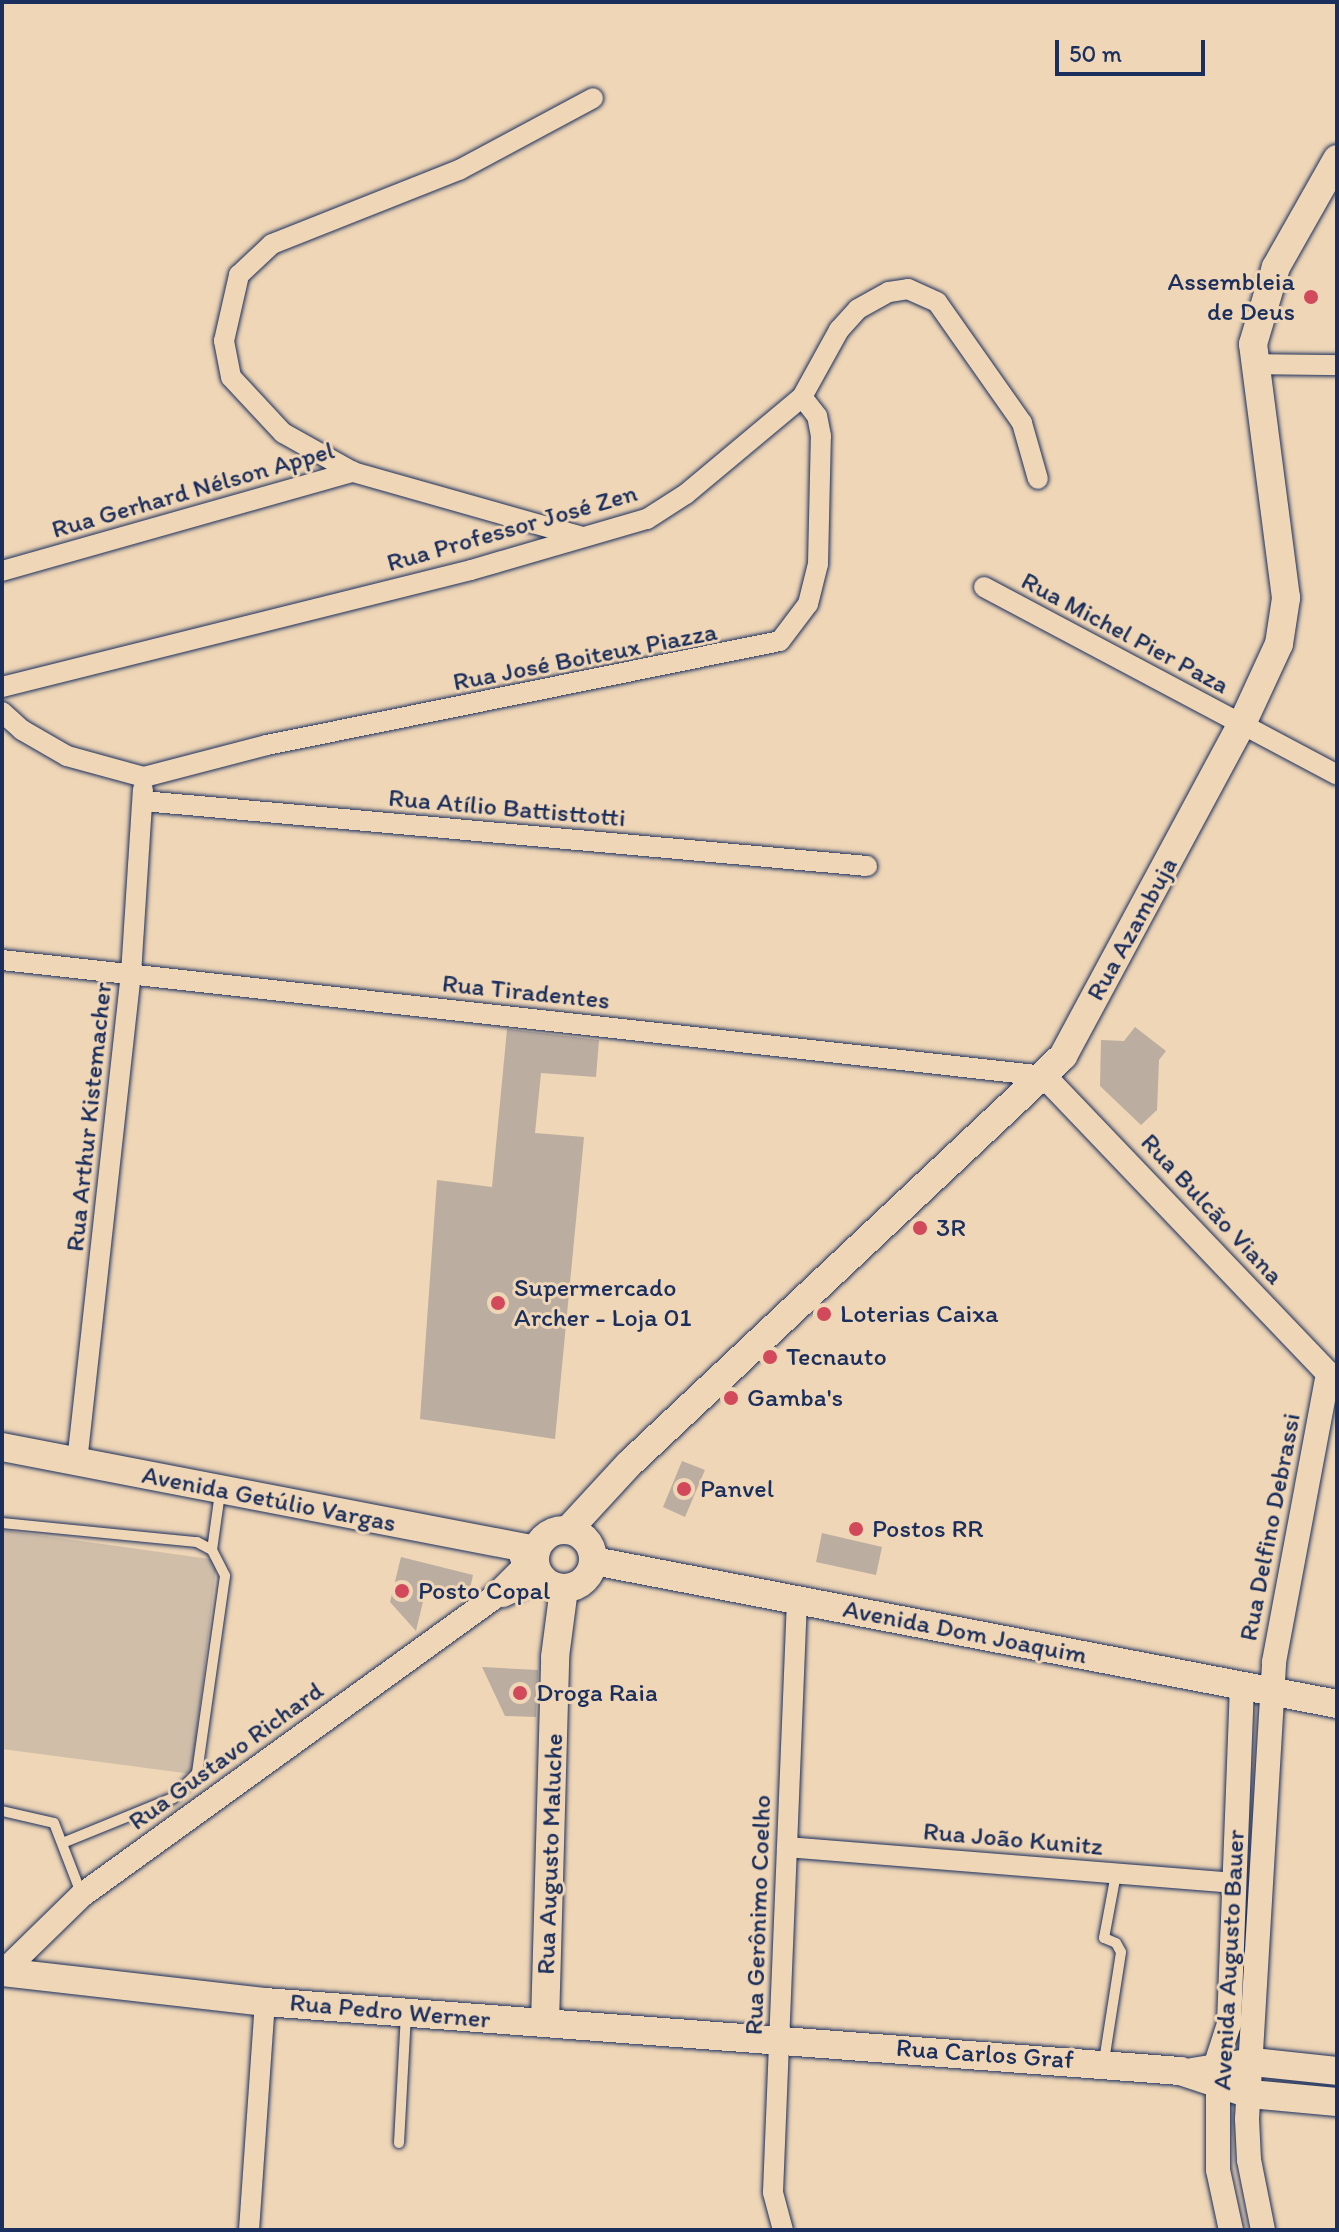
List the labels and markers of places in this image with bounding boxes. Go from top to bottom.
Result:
place label: Assembleia de Deus [1168,266,1295,328]
marker: Assembleia de Deus [1302,288,1320,306]
place label: 3R [936,1212,966,1244]
marker: 3R [911,1219,929,1237]
place label: Supermercado Archer - Loja 01 [514,1272,691,1334]
marker: Supermercado Archer - Loja 01 [489,1294,507,1312]
place label: Loterias Caixa [840,1298,999,1330]
marker: Loterias Caixa [815,1305,833,1323]
place label: Tecnauto [786,1341,887,1373]
marker: Tecnauto [761,1348,779,1366]
place label: Gamba's [747,1382,843,1414]
marker: Gamba's [722,1389,740,1407]
place label: Panvel [700,1473,774,1505]
marker: Panvel [675,1480,693,1498]
place label: Postos RR [872,1513,983,1545]
marker: Postos RR [847,1520,865,1538]
place label: Posto Copal [418,1575,550,1607]
marker: Posto Copal [393,1582,411,1600]
place label: Droga Raia [536,1677,658,1709]
marker: Droga Raia [511,1684,529,1702]

